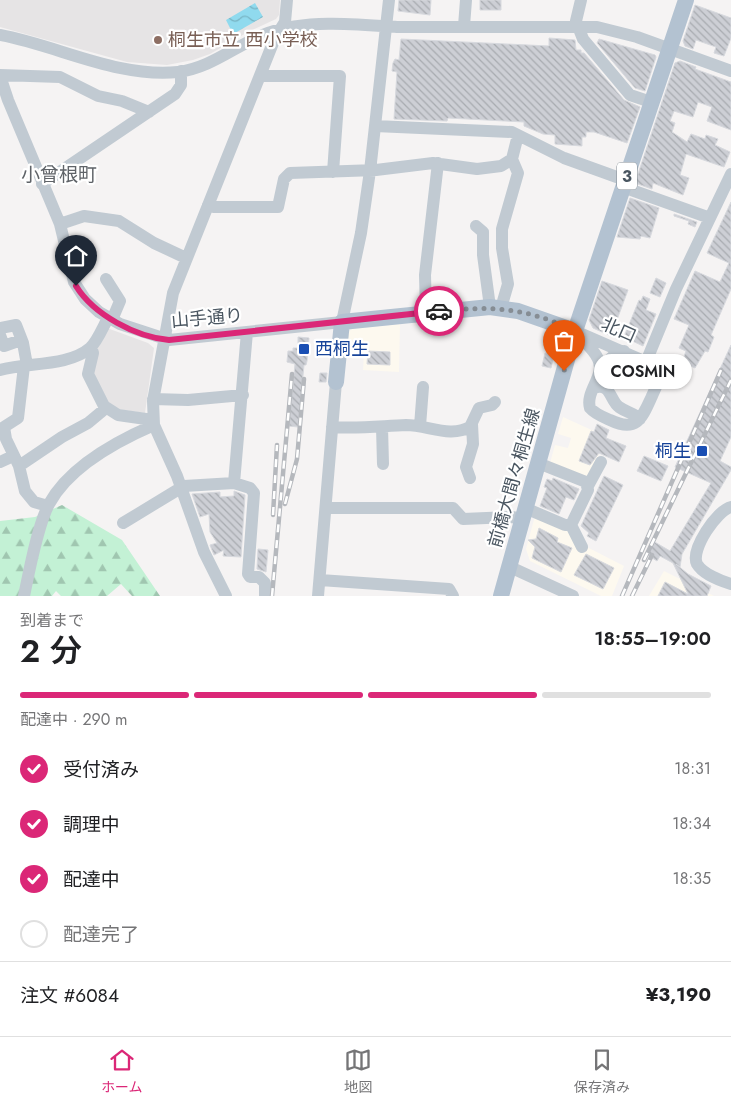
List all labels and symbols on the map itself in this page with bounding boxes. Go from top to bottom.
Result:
place label: 桐生市立 西小学校 [168,27,317,53]
marker: 桐生市立 西小学校 [152,34,164,46]
district label: 小曾根町 [21,161,97,188]
road number: 3 [617,162,637,190]
pin [55,235,97,286]
courier [414,286,464,336]
street label: 山手通り [170,302,244,334]
street label: 北口 [597,311,641,349]
pin [543,320,585,371]
place label: 西桐生 [315,336,369,362]
marker: 西桐生 [297,342,311,356]
callout: COSMIN [594,354,692,388]
street label: 前橋大間々桐生線 [482,405,546,551]
place label: 桐生 [655,438,691,464]
marker: 桐生 [695,444,709,458]

